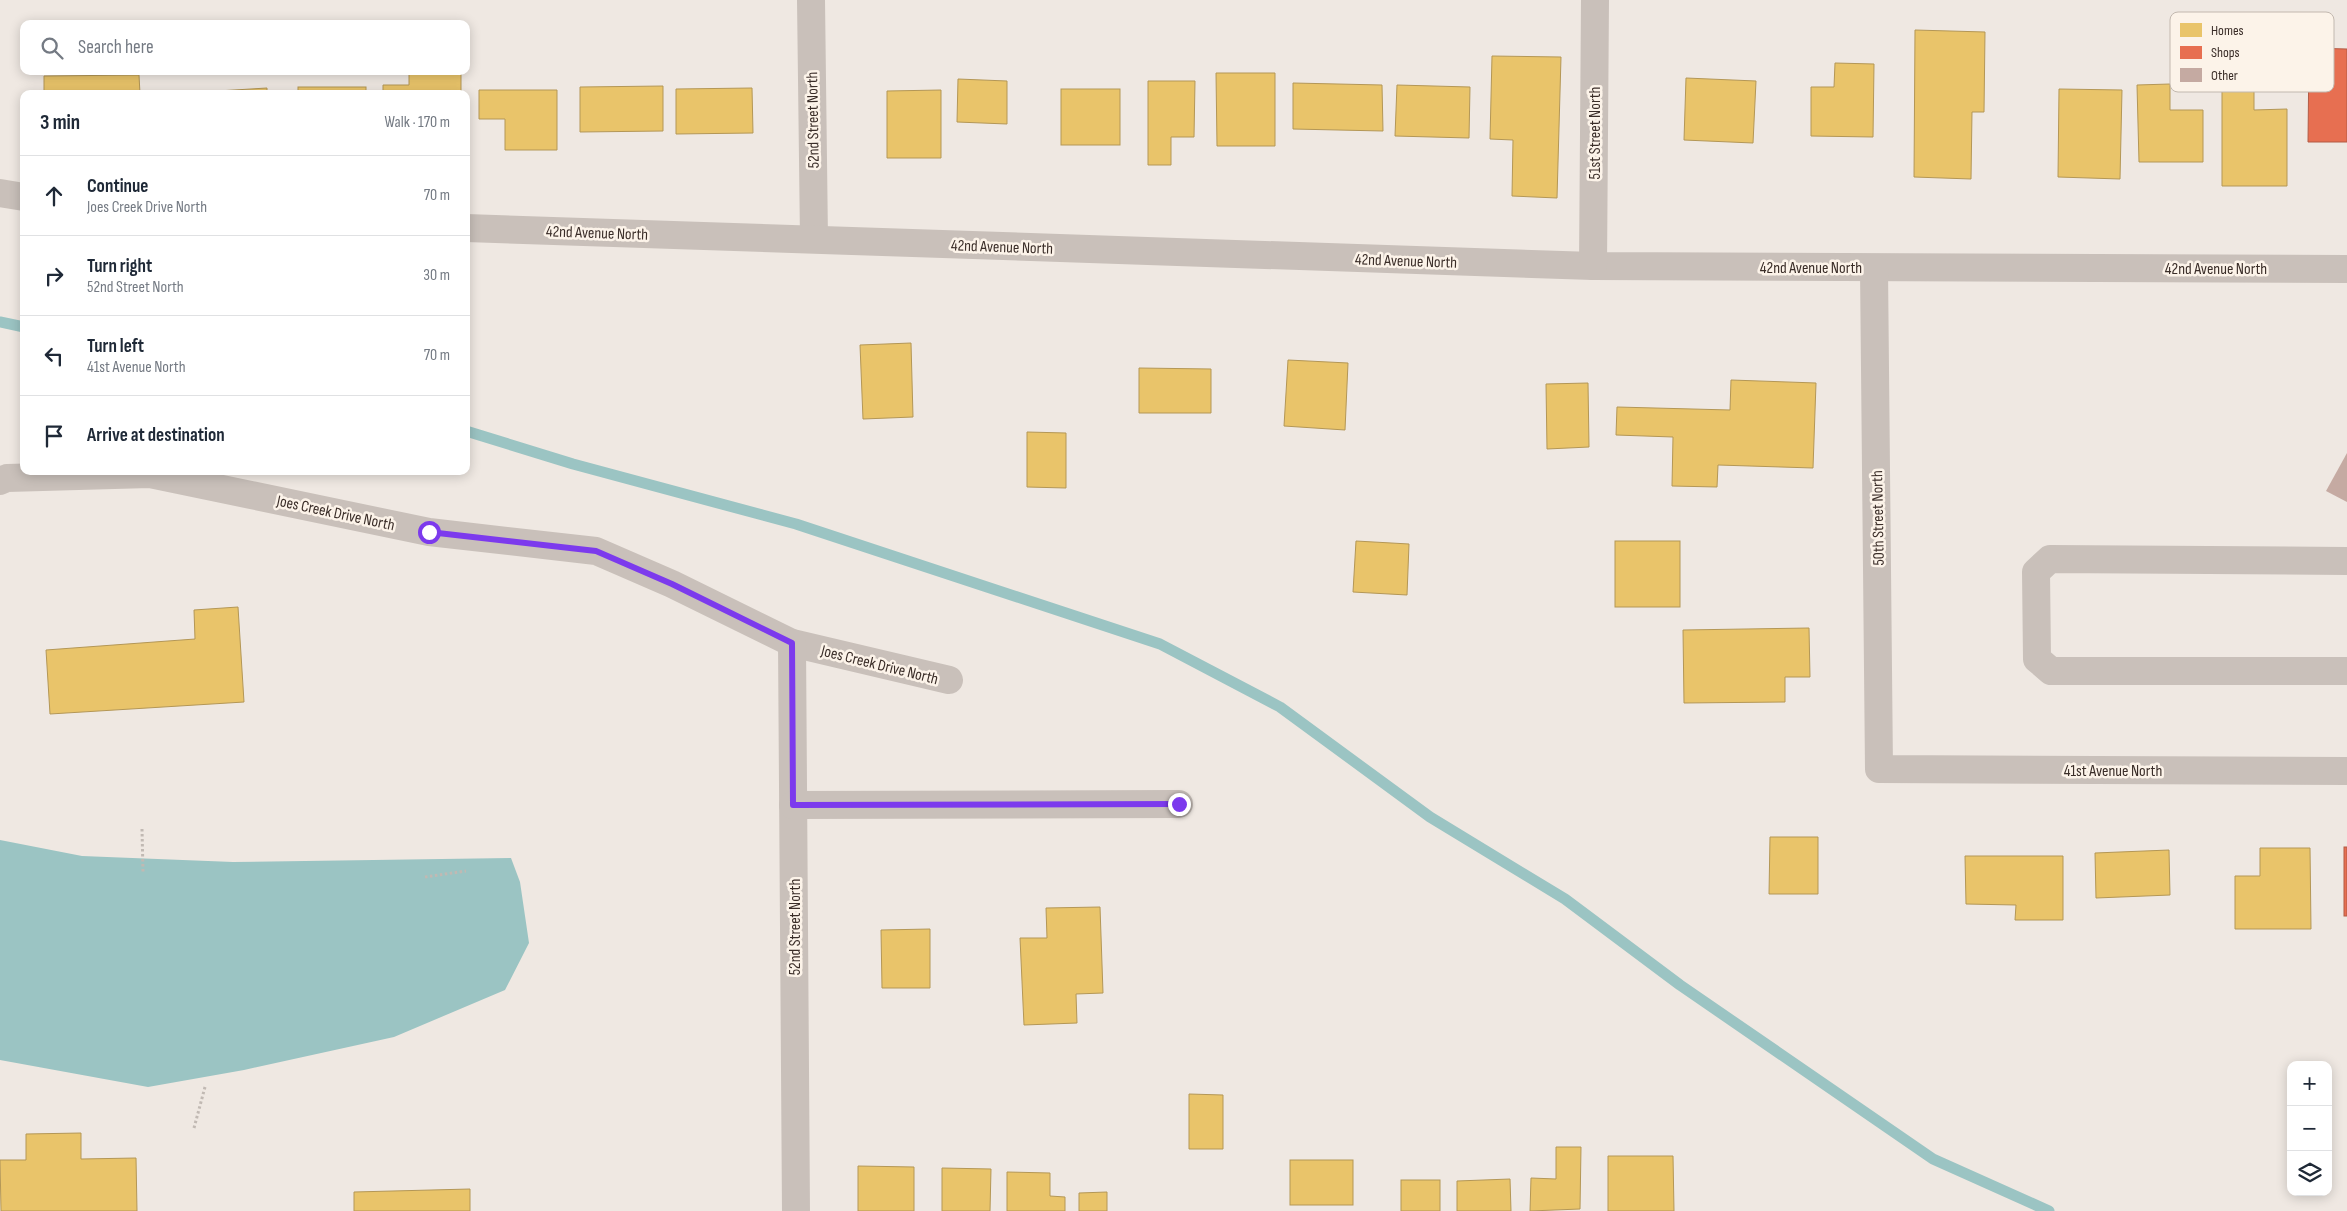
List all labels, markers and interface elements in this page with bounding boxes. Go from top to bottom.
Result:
legend [2170,12,2334,92]
search box [20,20,470,75]
text: Homes [2211,22,2244,39]
icon: search [38,34,66,62]
text: Search here [78,36,154,59]
text: Shops [2211,44,2240,61]
text: Other [2211,67,2238,84]
street label: 52nd Street North [803,71,824,168]
street label: 51st Street North [1586,87,1605,179]
text: 3 min [40,110,80,135]
text: Walk · 170 m [385,113,450,132]
text: Continue [87,175,148,198]
icon: ahead [40,182,68,210]
text: 70 m [424,186,450,205]
text: Joes Creek Drive North [87,198,207,217]
street label: 42nd Avenue North [545,222,648,245]
street label: 42nd Avenue North [950,236,1053,259]
street label: 42nd Avenue North [1354,250,1457,273]
text: Turn right [87,255,152,278]
street label: 42nd Avenue North [1760,259,1862,278]
street label: 42nd Avenue North [2165,260,2267,279]
icon: right [40,262,68,290]
text: 30 m [423,266,450,285]
text: 52nd Street North [87,278,184,297]
text: Turn left [87,335,144,358]
icon: left [40,342,68,370]
text: 70 m [424,346,450,365]
text: 41st Avenue North [87,358,185,377]
icon: arrive [40,422,68,450]
text: Arrive at destination [87,424,225,447]
street label: 50th Street North [1868,470,1889,566]
street label: Joes Creek Drive North [274,491,396,535]
route start [418,521,441,544]
street label: Joes Creek Drive North [818,641,940,689]
street label: 41st Avenue North [2064,762,2162,781]
route end [1168,793,1191,816]
street label: 52nd Street North [786,879,805,975]
map controls [2287,1061,2332,1196]
button: + [2287,1061,2332,1106]
button: − [2287,1106,2332,1151]
button: layers [2287,1151,2332,1196]

